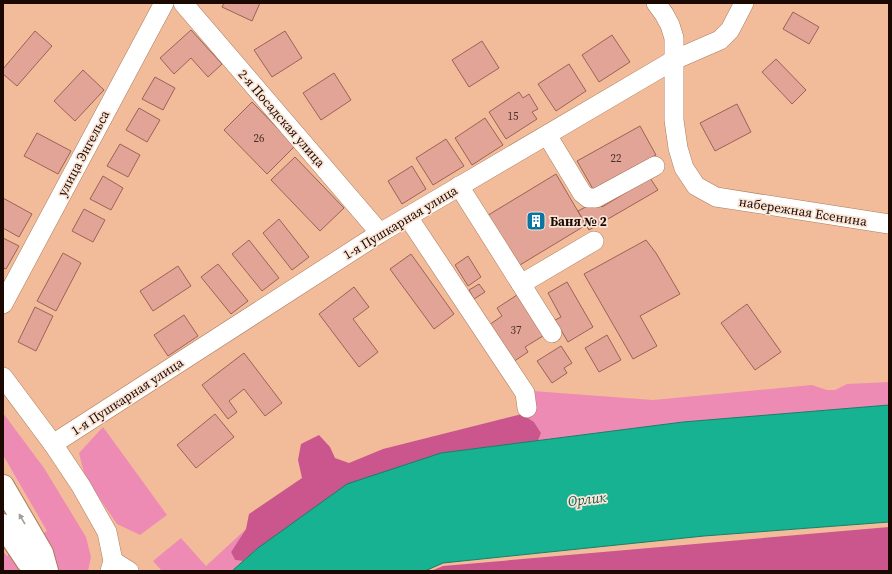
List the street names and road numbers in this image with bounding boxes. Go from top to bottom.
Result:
street label: 2-я Посадская улица [234,66,329,171]
street label: улица Энгельса [54,107,113,199]
street label: 1-я Пушкарная улица [340,181,461,263]
street label: набережная Есенина [738,193,869,230]
street label: 1-я Пушкарная улица [68,354,187,439]

